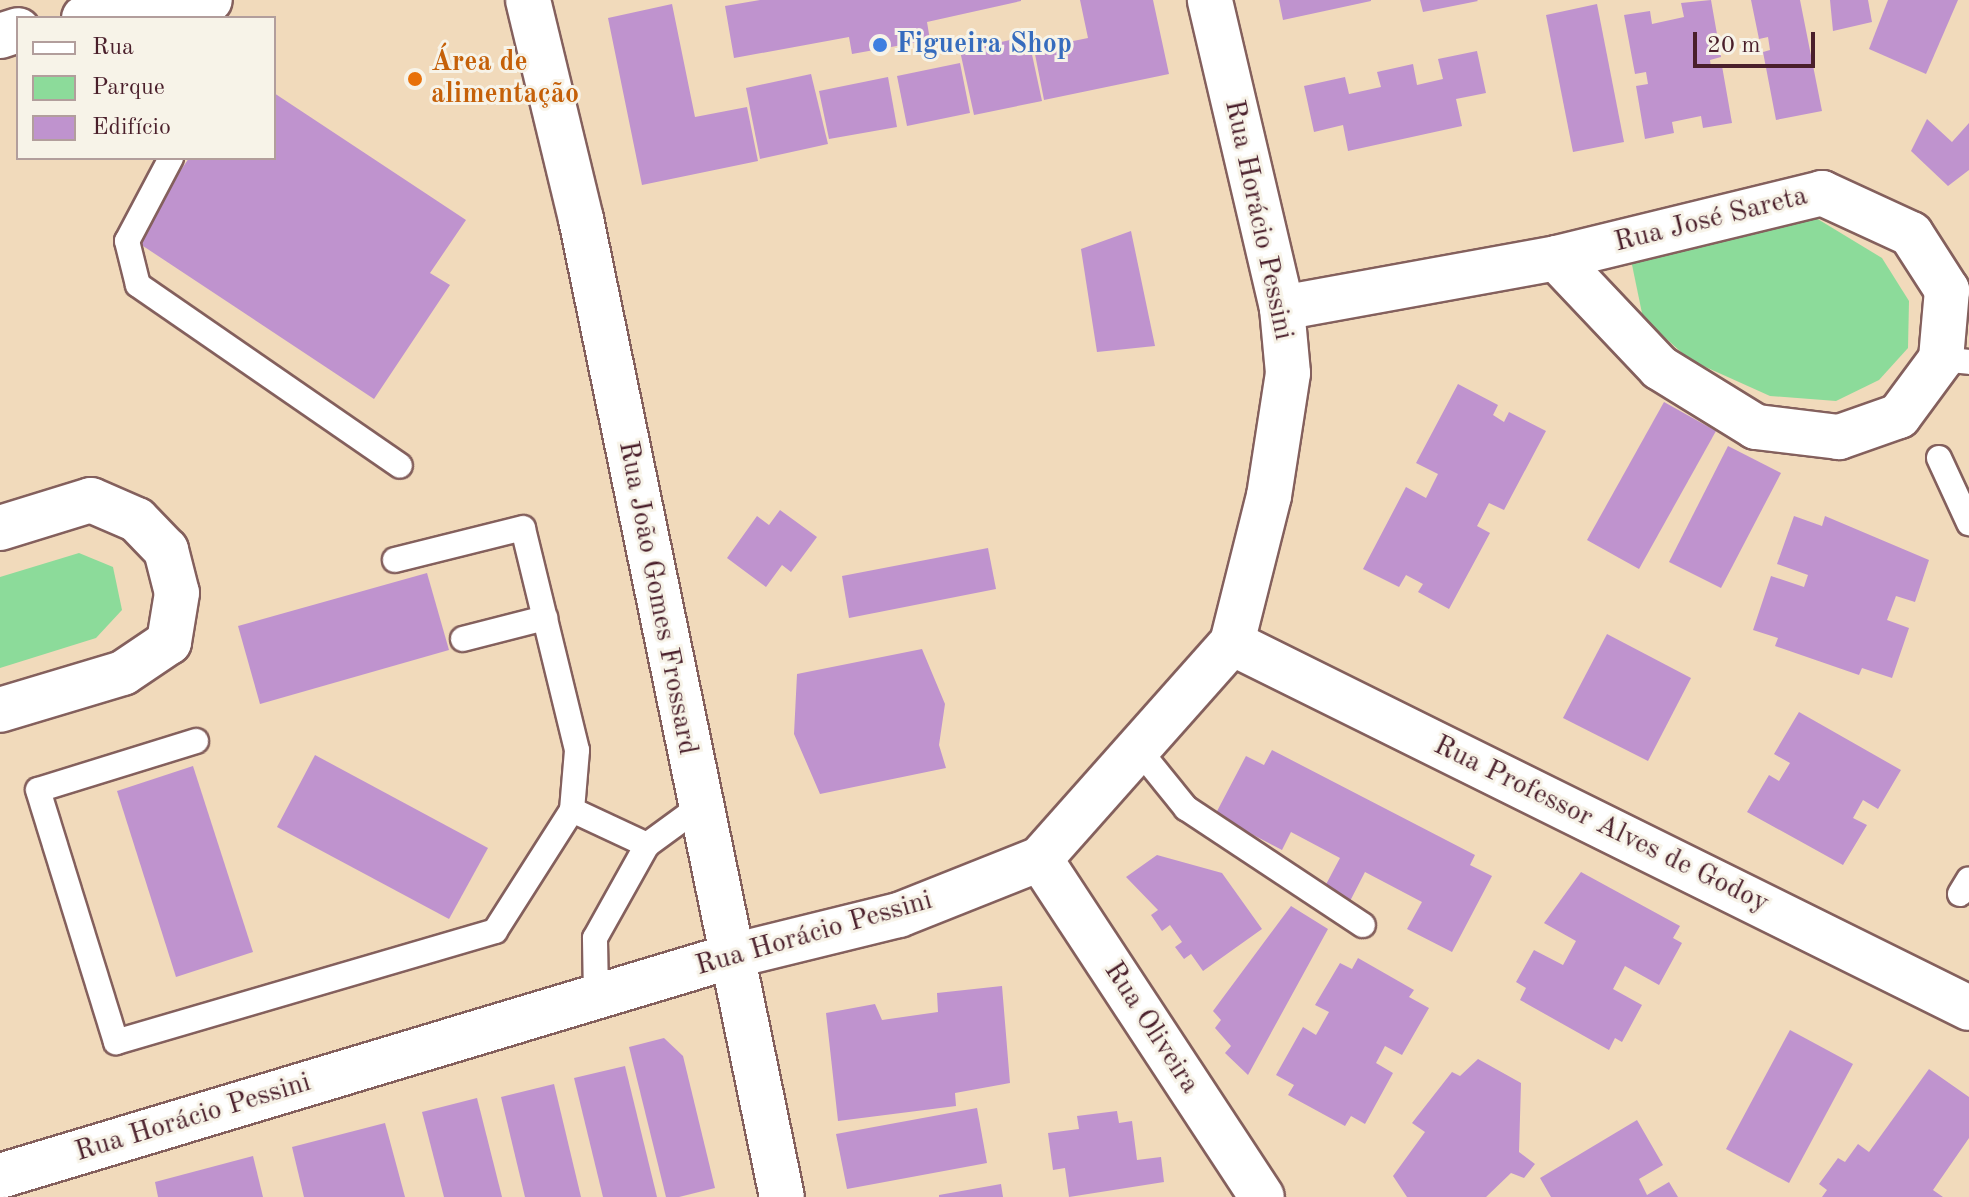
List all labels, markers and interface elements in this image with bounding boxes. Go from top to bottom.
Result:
legend [16,16,276,160]
scale bar [1697,16,1819,66]
place label: Figueira Shop [896,28,1072,62]
text: 20 m [1707,34,1761,58]
text: Rua [92,36,134,60]
marker: Figueira Shop [871,36,889,54]
place label: Área de alimentação [431,46,579,112]
marker: Área de alimentação [406,70,424,88]
text: Parque [92,76,165,100]
street label: Rua Horácio Pessini [1216,97,1300,343]
text: Edifício [92,116,171,140]
street label: Rua José Sareta [1611,180,1811,260]
street label: Rua João Gomes Frossard [610,438,704,758]
street label: Rua Professor Alves de Godoy [1428,729,1774,921]
street label: Rua Horácio Pessini [692,884,936,984]
street label: Rua Oliveira [1096,956,1206,1100]
street label: Rua Horácio Pessini [71,1066,315,1170]

